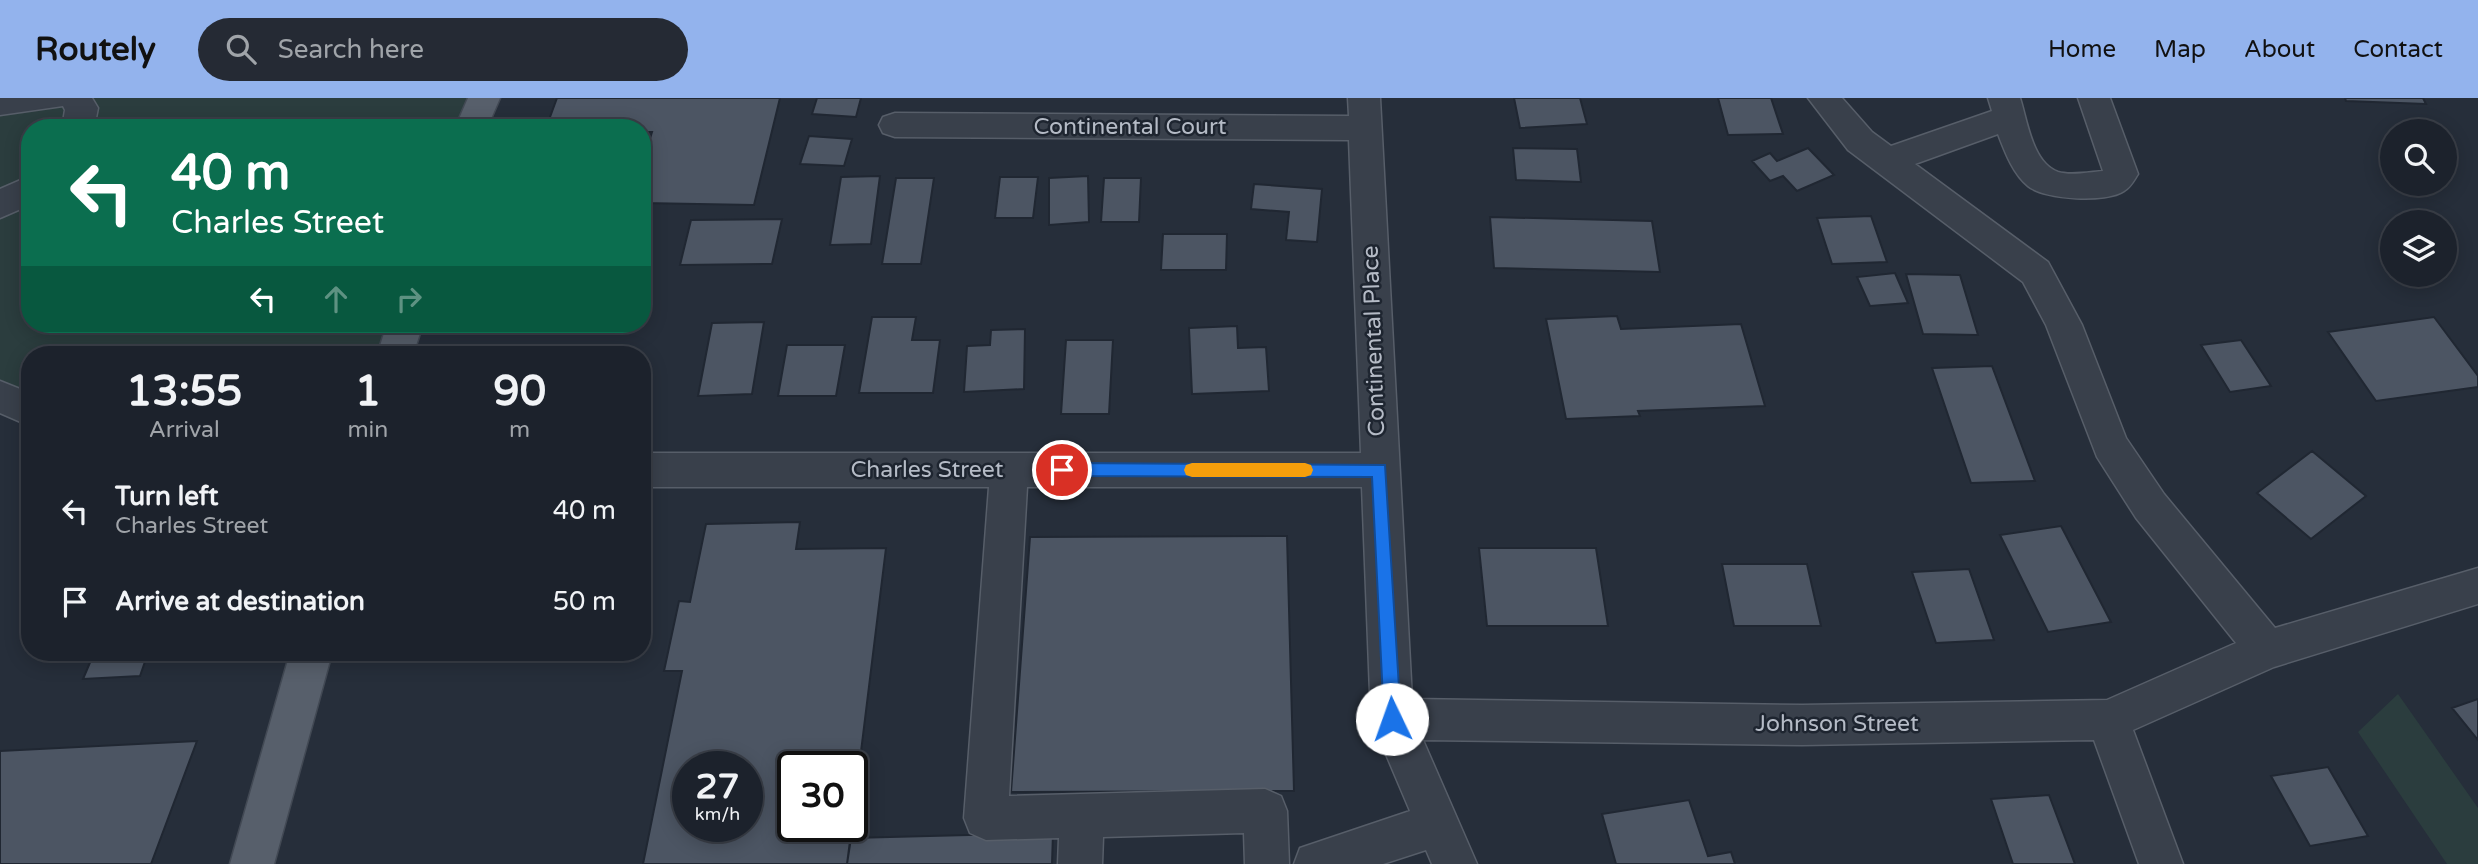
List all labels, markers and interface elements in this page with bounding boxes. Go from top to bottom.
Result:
search box [198,18,688,81]
text: Routely [35,30,156,69]
icon: search [222,30,260,68]
text: Search here [278,34,424,65]
text: Home [2048,35,2116,64]
text: Map [2154,35,2206,64]
text: About [2244,35,2315,64]
text: Contact [2353,35,2443,64]
street label: Continental Court [1033,113,1227,141]
map controls [2380,119,2457,287]
button: search [2380,119,2457,196]
text: 40 m [171,144,290,203]
icon: left [56,147,147,238]
text: Charles Street [171,204,384,242]
button: layers [2380,210,2457,287]
street label: Continental Place [1357,245,1391,437]
icon: left [244,280,282,318]
icon: ahead [317,280,355,318]
icon: right [390,280,428,318]
text: 13:55 [126,366,242,417]
text: 1 [355,366,381,417]
text: 90 [493,366,546,417]
text: Arrival [149,416,220,444]
text: min [347,416,388,444]
text: m [509,416,530,444]
pin [1032,440,1092,500]
icon: arrive [1043,451,1081,489]
street label: Charles Street [850,456,1004,484]
text: Turn left [115,481,218,512]
icon: left [56,492,94,530]
text: 40 m [553,495,616,526]
text: Charles Street [115,512,268,540]
icon: arrive [56,583,94,621]
text: Arrive at destination [115,586,365,617]
text: 50 m [553,586,616,617]
position arrow [1355,682,1429,756]
street label: Johnson Street [1755,710,1919,738]
speed limit sign: 30 [777,751,868,842]
text: 27 [696,766,739,808]
text: km/h [695,803,740,825]

